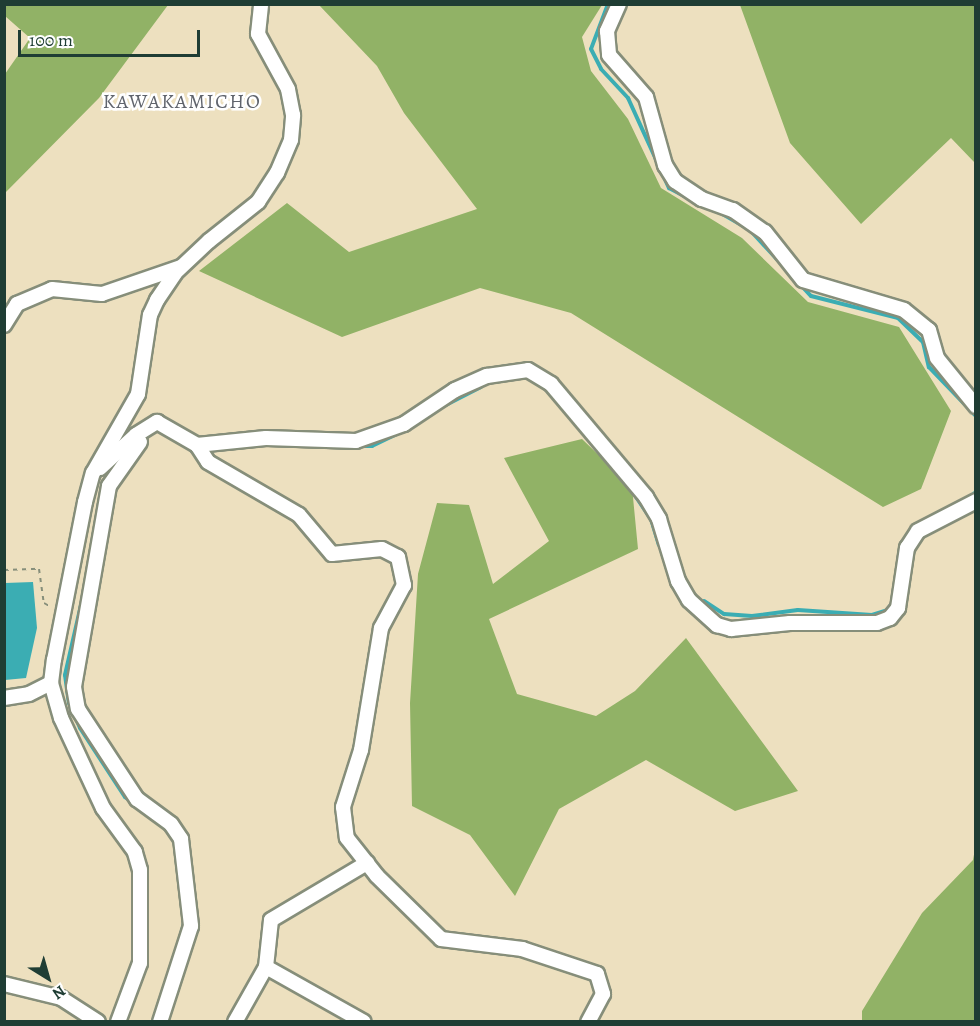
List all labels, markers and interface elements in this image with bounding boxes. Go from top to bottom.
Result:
scale bar [21,18,202,56]
text: 100 m [29,28,73,52]
district label: KAWAKAMICHO [103,89,261,113]
north arrow [18,948,78,1008]
text: N [48,980,70,1005]

